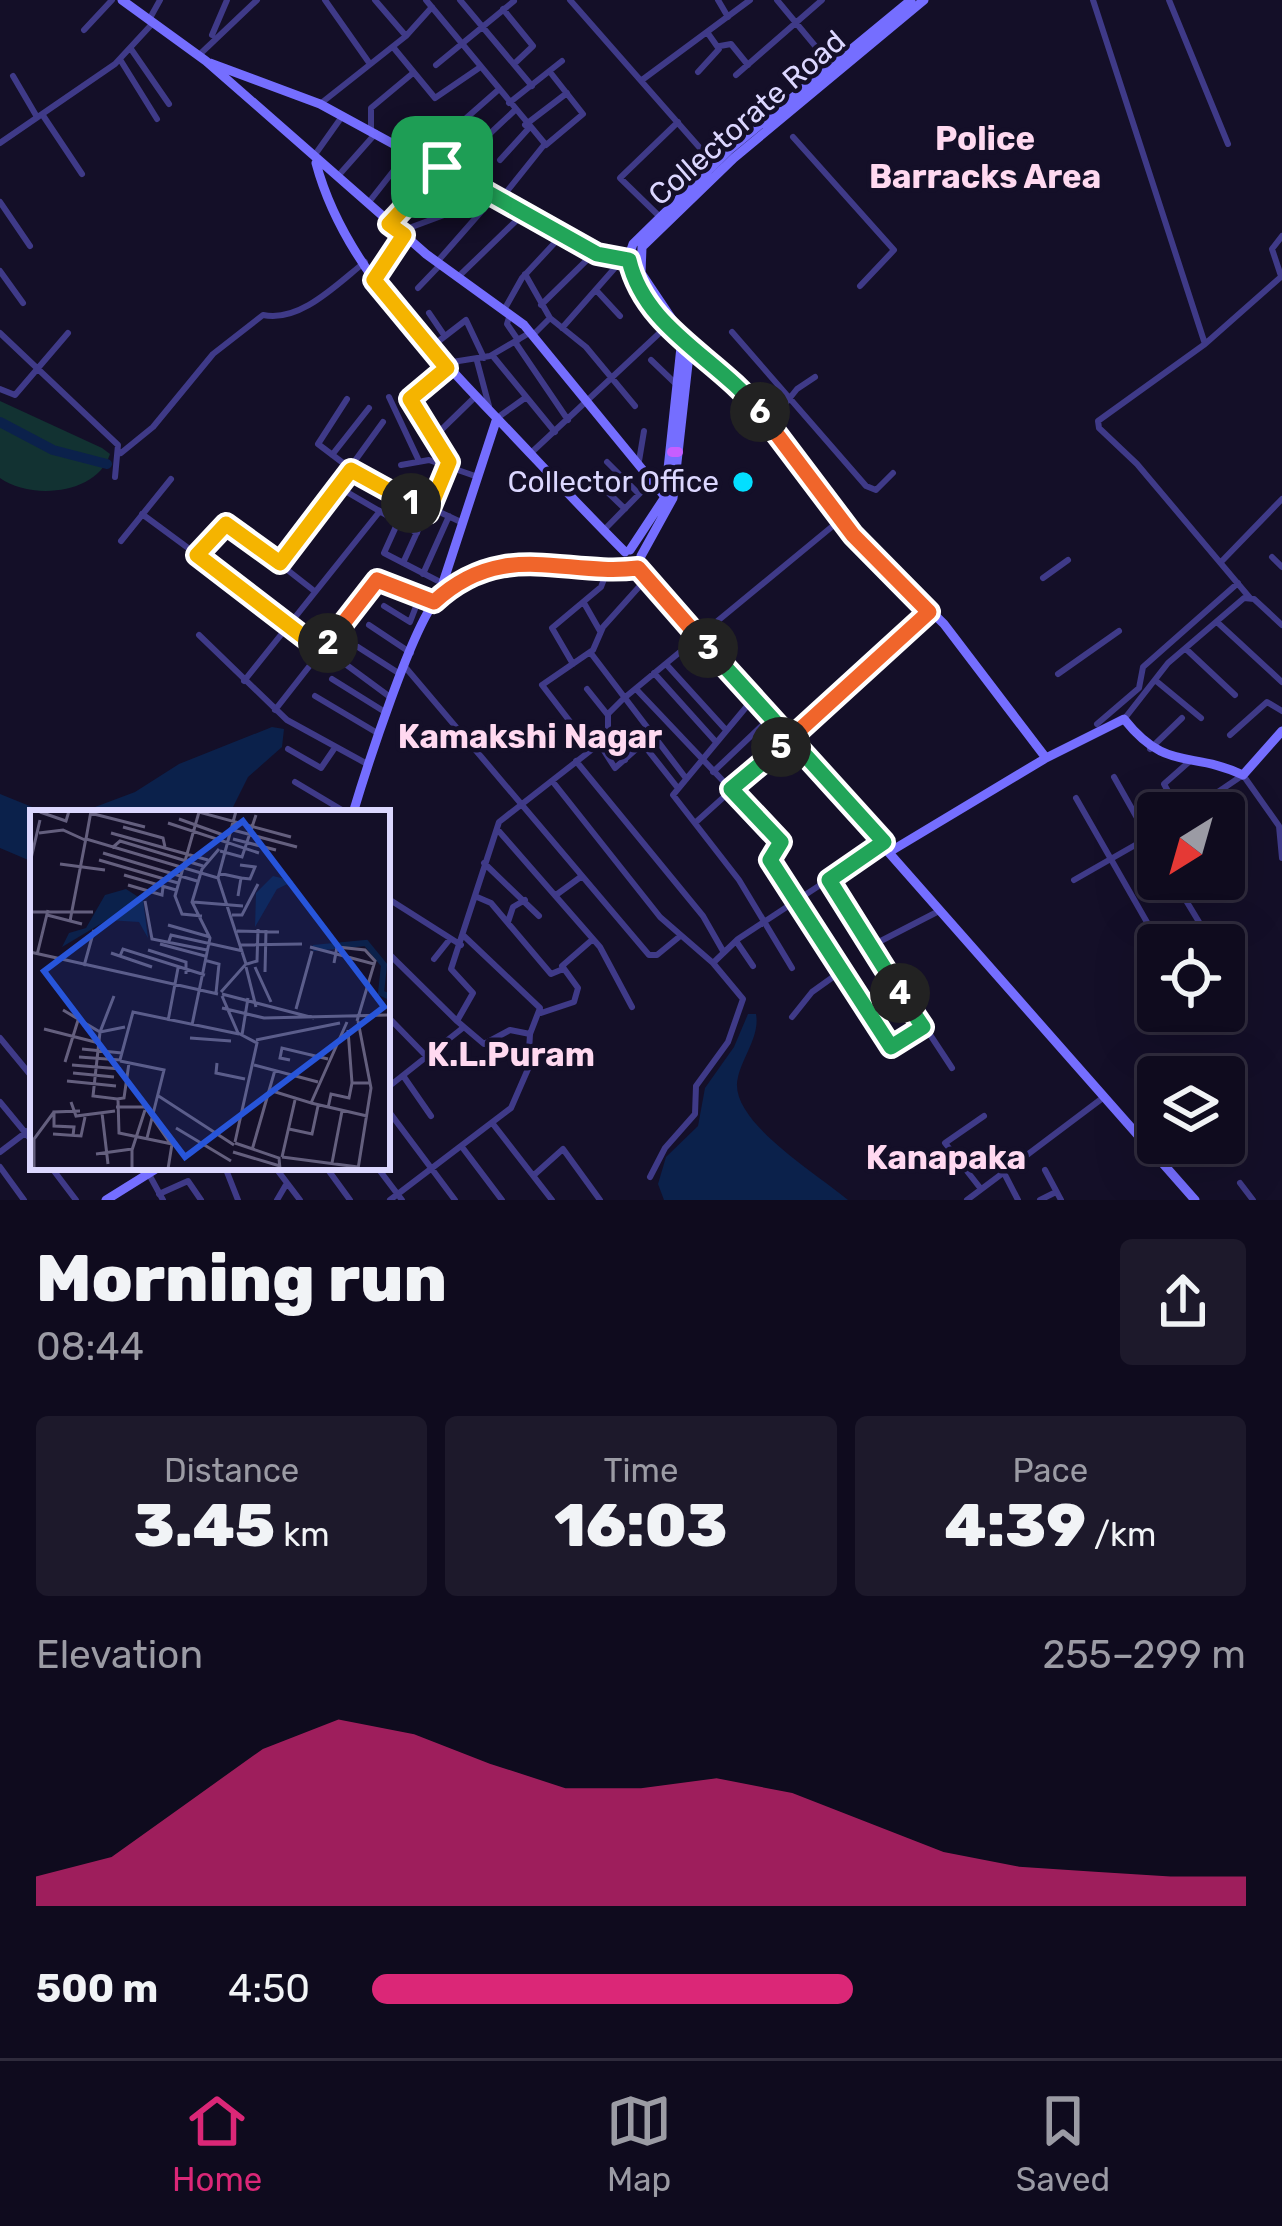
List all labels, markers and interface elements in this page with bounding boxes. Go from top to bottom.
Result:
street label: Collectorate Road [641,23,853,213]
pin [391,116,493,218]
district label: Police Barracks Area [869,119,1101,196]
icon: arrive [409,134,475,200]
pin: 6 [730,382,790,442]
text: 6 [749,392,771,431]
place label: Collector Office [507,464,719,500]
marker: Collector Office [730,469,756,495]
pin: 1 [381,473,441,533]
text: 1 [403,483,419,522]
pin: 2 [298,613,358,673]
pin: 3 [678,618,738,678]
text: 2 [317,623,339,662]
text: 3 [697,628,719,667]
district label: Kamakshi Nagar [398,717,662,756]
pin: 5 [751,717,811,777]
text: 5 [770,727,792,766]
north arrow [1137,792,1245,900]
map controls [1137,792,1245,1164]
inset map [30,810,390,1170]
button: locate [1137,924,1245,1032]
pin: 4 [870,963,930,1023]
text: 4 [889,973,911,1012]
district label: K.L.Puram [427,1035,595,1074]
button: layers [1137,1056,1245,1164]
district label: Kanapaka [866,1138,1026,1177]
text: Morning run [36,1239,447,1318]
button: share [1120,1239,1246,1365]
text: 08:44 [36,1324,144,1370]
text: Distance [164,1451,299,1490]
text: Time [604,1451,678,1490]
text: Pace [1012,1451,1088,1490]
text: 3.45 [134,1490,275,1561]
text: 16:03 [554,1490,728,1561]
text: 4:39 [944,1490,1086,1561]
text: km [275,1515,330,1554]
text: /km [1086,1515,1156,1554]
text: Elevation [36,1632,203,1678]
text: 255–299 m [1043,1632,1246,1678]
text: 500 m [36,1966,158,2012]
text: 4:50 [228,1966,310,2012]
tab: Home [172,2088,262,2199]
tab: Map [606,2088,672,2199]
tab: Saved [1016,2088,1110,2199]

